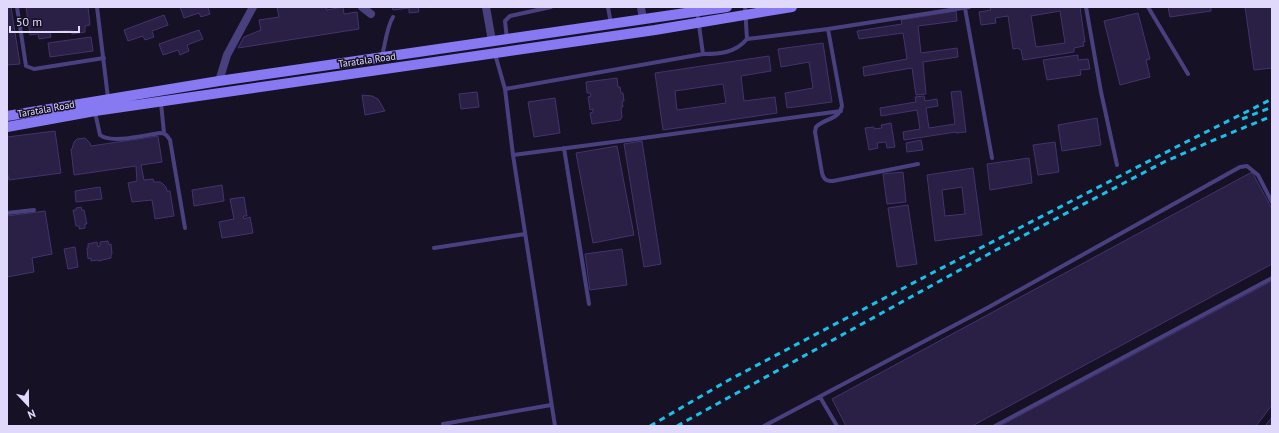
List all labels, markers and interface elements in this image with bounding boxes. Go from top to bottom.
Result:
scale bar [10,8,79,34]
text: 50 m [16,14,42,29]
street label: Taratala Road [337,50,397,70]
street label: Taratala Road [16,98,76,120]
north arrow [8,385,48,425]
text: N [26,406,38,422]

